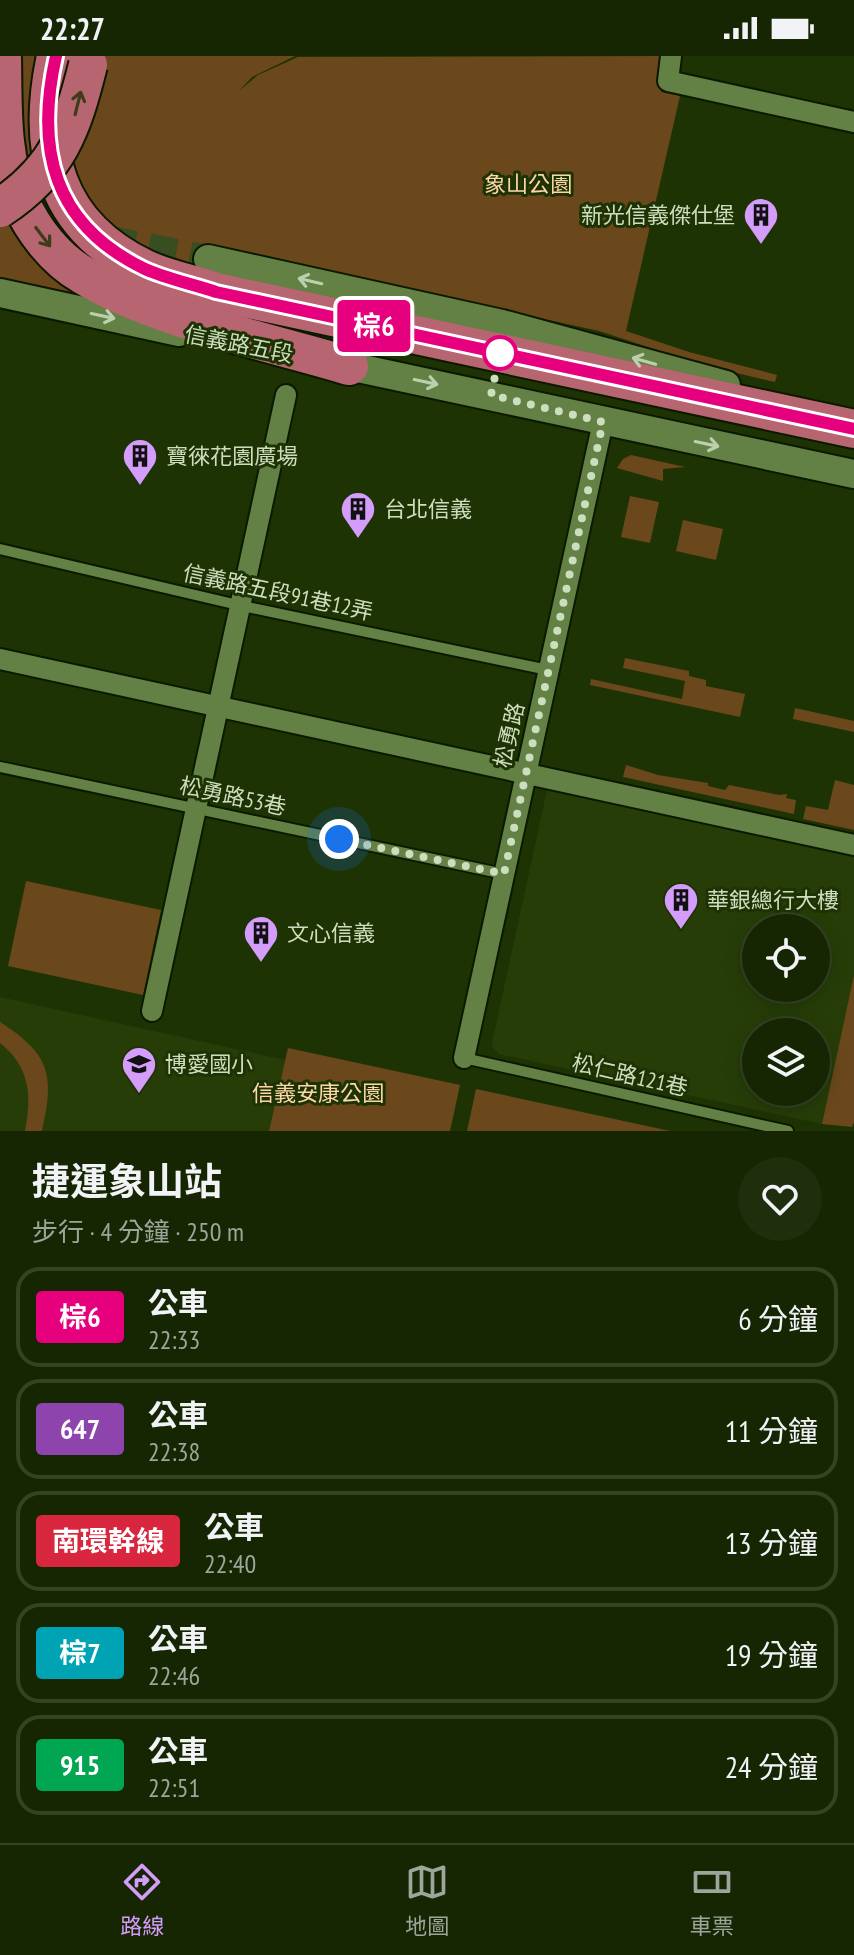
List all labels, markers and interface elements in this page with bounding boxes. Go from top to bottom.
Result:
text: 22:27 [40,9,105,48]
one-way arrow [72,91,87,117]
park label: 象山公園 [484,170,572,198]
building icon: 新光信義傑仕堡 [742,196,780,246]
place label: 新光信義傑仕堡 [581,201,735,229]
one-way arrow [34,226,51,247]
one-way arrow [297,273,323,288]
line badge: 棕6 [338,300,410,352]
text: 棕6 [353,307,395,344]
one-way arrow [90,309,116,324]
street label: 信義路五段 [182,320,296,368]
unlabelled marker [483,336,517,370]
one-way arrow [632,353,658,368]
one-way arrow [412,375,438,390]
building icon: 寶徠花園廣場 [121,437,159,487]
one-way arrow [694,437,719,452]
place label: 寶徠花園廣場 [166,442,298,470]
building icon: 台北信義 [339,490,377,540]
place label: 台北信義 [384,495,472,523]
street label: 信義路五段91巷12弄 [180,558,376,626]
street label: 松勇路 [488,700,530,770]
street label: 松勇路53巷 [177,771,289,821]
your location [319,819,359,859]
building icon: 華銀總行大樓 [662,881,700,931]
place label: 華銀總行大樓 [707,886,839,914]
building icon: 文心信義 [242,914,280,964]
map controls [742,914,830,1106]
button: locate [742,914,830,1002]
place label: 文心信義 [287,919,375,947]
button: layers [742,1018,830,1106]
school or university icon: 博愛國小 [120,1045,158,1095]
street label: 松仁路121巷 [570,1048,690,1102]
place label: 博愛國小 [165,1050,253,1078]
park label: 信義安康公園 [252,1079,384,1107]
text: 捷運象山站 [32,1156,222,1205]
button: heart [738,1157,822,1241]
text: 步行 · 4 分鐘 · 250 m [32,1215,244,1248]
text: 公車 [148,1283,208,1322]
text: 棕6 [59,1298,101,1335]
text: 6 分鐘 [738,1299,818,1338]
text: 22:33 [148,1323,200,1356]
text: 公車 [148,1395,208,1434]
text: 647 [60,1410,100,1447]
text: 11 分鐘 [725,1411,818,1450]
text: 22:38 [148,1435,200,1468]
text: 公車 [204,1507,264,1546]
text: 南環幹線 [52,1522,164,1559]
text: 13 分鐘 [725,1523,818,1562]
text: 22:40 [204,1547,256,1580]
text: 公車 [148,1619,208,1658]
text: 棕7 [59,1634,101,1671]
text: 19 分鐘 [725,1635,818,1674]
text: 22:46 [148,1659,200,1692]
text: 公車 [148,1731,208,1770]
text: 915 [60,1746,100,1783]
text: 24 分鐘 [725,1747,818,1786]
text: 22:51 [148,1771,200,1804]
tab: 路線 [120,1860,164,1940]
tab: 地圖 [405,1860,449,1940]
tab: 車票 [690,1860,734,1940]

